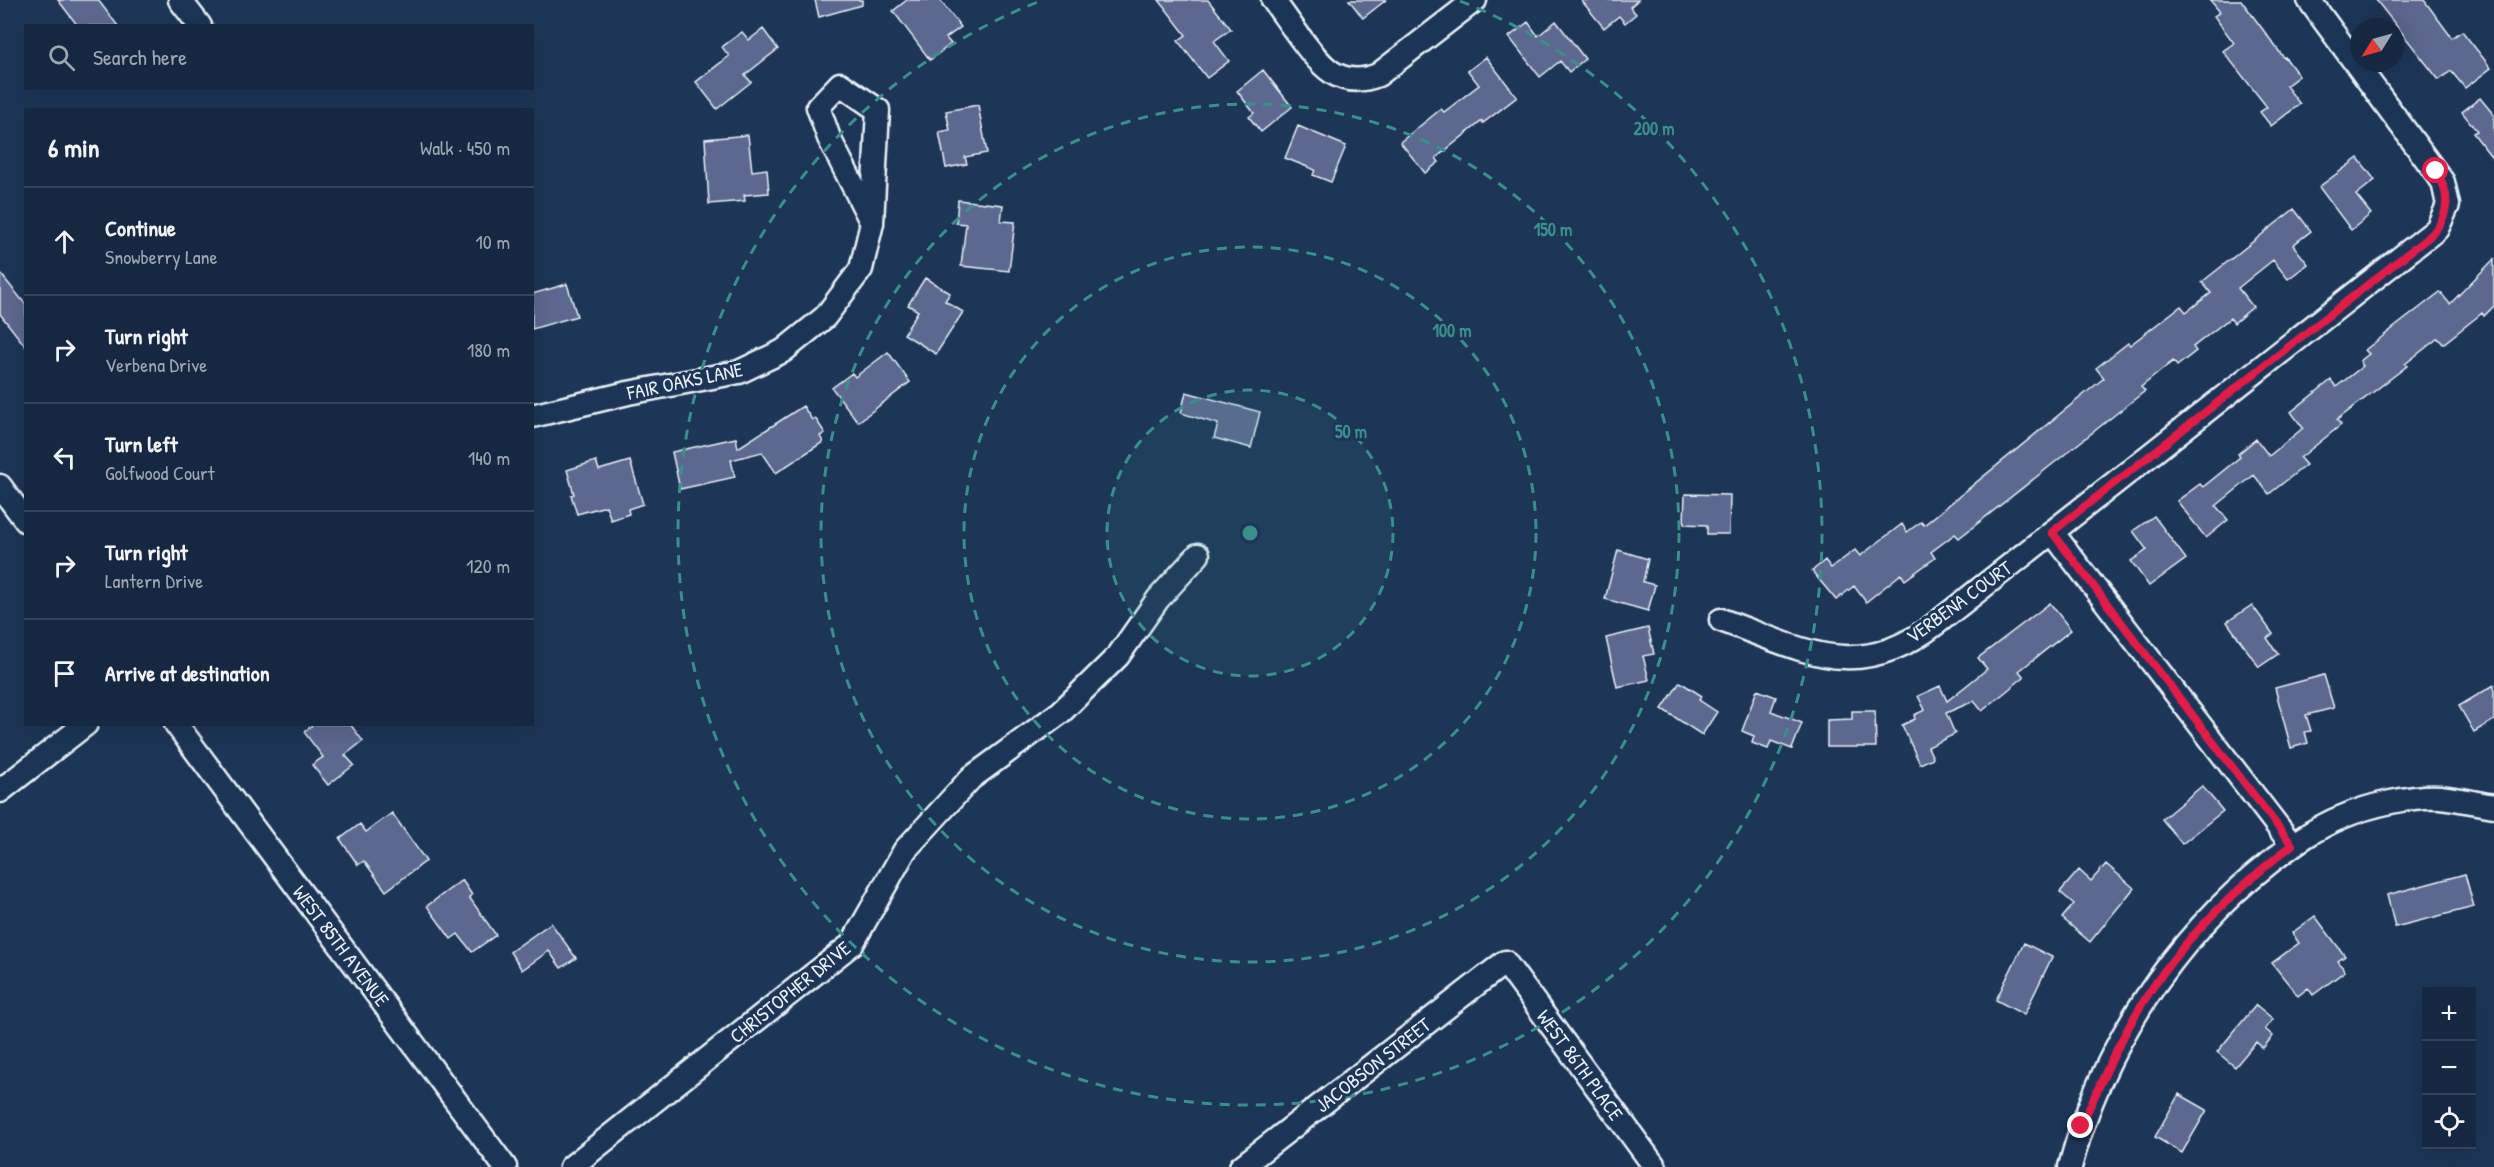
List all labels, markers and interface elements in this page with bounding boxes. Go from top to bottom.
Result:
north arrow [2350,18,2404,72]
search box [24,24,534,90]
icon: search [45,41,78,74]
text: Search here [93,42,187,72]
text: 200 m [1634,116,1674,141]
text: 6 min [48,130,100,165]
text: Walk · 450 m [420,134,510,161]
route start [2422,157,2448,183]
text: Continue [105,213,176,243]
text: 150 m [1534,217,1572,242]
icon: ahead [48,225,81,258]
text: 10 m [476,228,510,255]
text: Snowberry Lane [105,243,217,270]
text: 100 m [1432,318,1472,343]
text: Turn right [105,321,188,351]
icon: right [48,333,81,366]
text: 180 m [467,336,510,363]
text: Verbena Drive [105,351,207,378]
street label: FAIR OAKS LANE [624,355,745,406]
text: 50 m [1335,419,1367,444]
text: Turn left [105,429,178,459]
icon: left [48,441,81,474]
text: 140 m [468,444,510,471]
text: Golfwood Court [105,459,215,486]
centre of rings [1240,523,1260,543]
text: Turn right [105,537,188,567]
icon: right [48,549,81,582]
text: 120 m [466,552,510,579]
street label: VERBENA COURT [1900,554,2018,649]
text: Lantern Drive [105,567,203,594]
icon: arrive [48,657,81,690]
text: Arrive at destination [105,658,270,688]
street label: WEST 85TH AVENUE [287,880,396,1012]
street label: CHRISTOPHER DRIVE [723,934,856,1049]
map controls [2422,987,2476,1149]
button: + [2422,987,2476,1041]
street label: WEST 86TH PLACE [1531,1004,1630,1126]
street label: JACOBSON STREET [1309,1011,1436,1118]
button: − [2422,1041,2476,1095]
button: locate [2422,1095,2476,1149]
route end [2067,1112,2093,1138]

